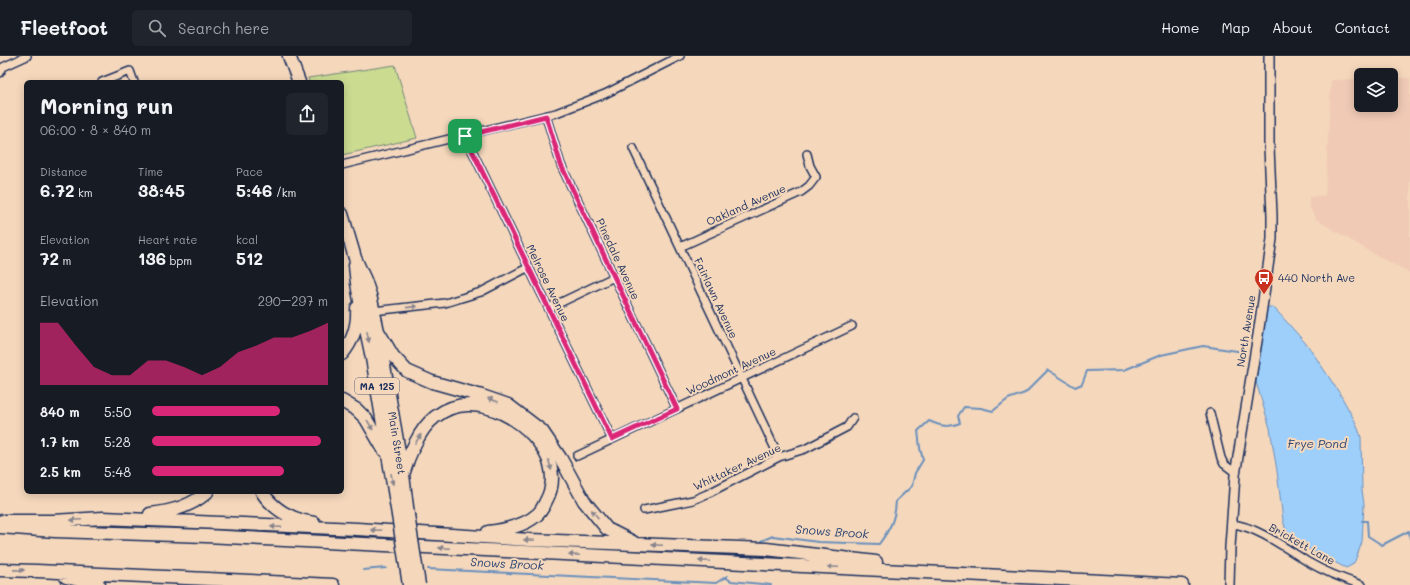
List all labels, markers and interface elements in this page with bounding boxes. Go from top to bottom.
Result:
search box [132,10,412,46]
text: Fleetfoot [20,15,108,40]
icon: search [146,17,168,39]
text: Search here [178,18,269,38]
text: Home [1161,18,1199,37]
text: Map [1221,18,1250,37]
text: About [1272,18,1313,37]
text: Contact [1335,18,1390,37]
map controls [1354,68,1398,112]
button: layers [1354,68,1398,112]
text: Morning run [40,91,173,120]
button: share [286,93,328,135]
pin [448,119,482,153]
text: 06:00 · 8 × 840 m [40,121,151,138]
icon: arrive [454,125,476,147]
text: Distance [40,164,87,179]
text: Time [138,164,163,179]
text: Pace [236,164,263,179]
text: 6.72 [40,179,75,201]
text: 38:45 [138,179,185,201]
text: 5:46 [236,179,272,201]
street label: Oakland Avenue [704,180,788,229]
text: km [75,185,93,200]
text: /km [272,185,296,200]
street label: Pinedale Avenue [593,216,644,302]
text: Elevation [40,232,89,247]
text: Heart rate [138,232,197,247]
text: kcal [236,232,258,247]
street label: Melrose Avenue [523,242,574,324]
text: 72 [40,247,59,269]
text: 136 [138,247,166,269]
text: 512 [236,247,263,269]
text: m [59,253,71,268]
text: bpm [166,253,192,268]
street label: Fairlawn Avenue [691,255,742,341]
bus stop icon: 440 North Ave [1253,267,1275,295]
place label: 440 North Ave [1278,270,1355,285]
text: Elevation [40,292,98,309]
text: 290–297 m [258,292,328,309]
street label: North Avenue [1232,294,1259,368]
one-way arrow [406,303,418,310]
one-way arrow [365,331,371,344]
street label: Woodmont Avenue [683,343,778,398]
road number: MA 125 [355,378,399,394]
one-way arrow [486,396,498,402]
text: 840 m [40,403,80,420]
text: 5:50 [104,403,131,420]
street label: Main Street [385,410,410,476]
one-way arrow [366,419,373,431]
text: 1.7 km [40,433,79,450]
text: 5:28 [104,433,131,450]
one-way arrow [414,434,422,444]
water label: Frye Pond [1288,435,1348,451]
street label: Whittaker Avenue [690,439,783,494]
one-way arrow [548,458,554,471]
text: 2.5 km [40,463,81,480]
text: 5:48 [104,463,131,480]
one-way arrow [389,473,395,486]
one-way arrow [591,509,600,520]
one-way arrow [70,516,82,523]
street label: Brickett Lane [1266,519,1338,568]
water label: Snows Brook [795,520,870,542]
one-way arrow [270,523,282,530]
one-way arrow [370,527,382,534]
one-way arrow [523,536,535,543]
one-way arrow [651,542,663,549]
one-way arrow [438,545,450,552]
one-way arrow [568,551,580,558]
water label: Snows Brook [470,553,545,573]
one-way arrow [697,558,710,564]
one-way arrow [827,564,839,571]
one-way arrow [13,567,26,573]

